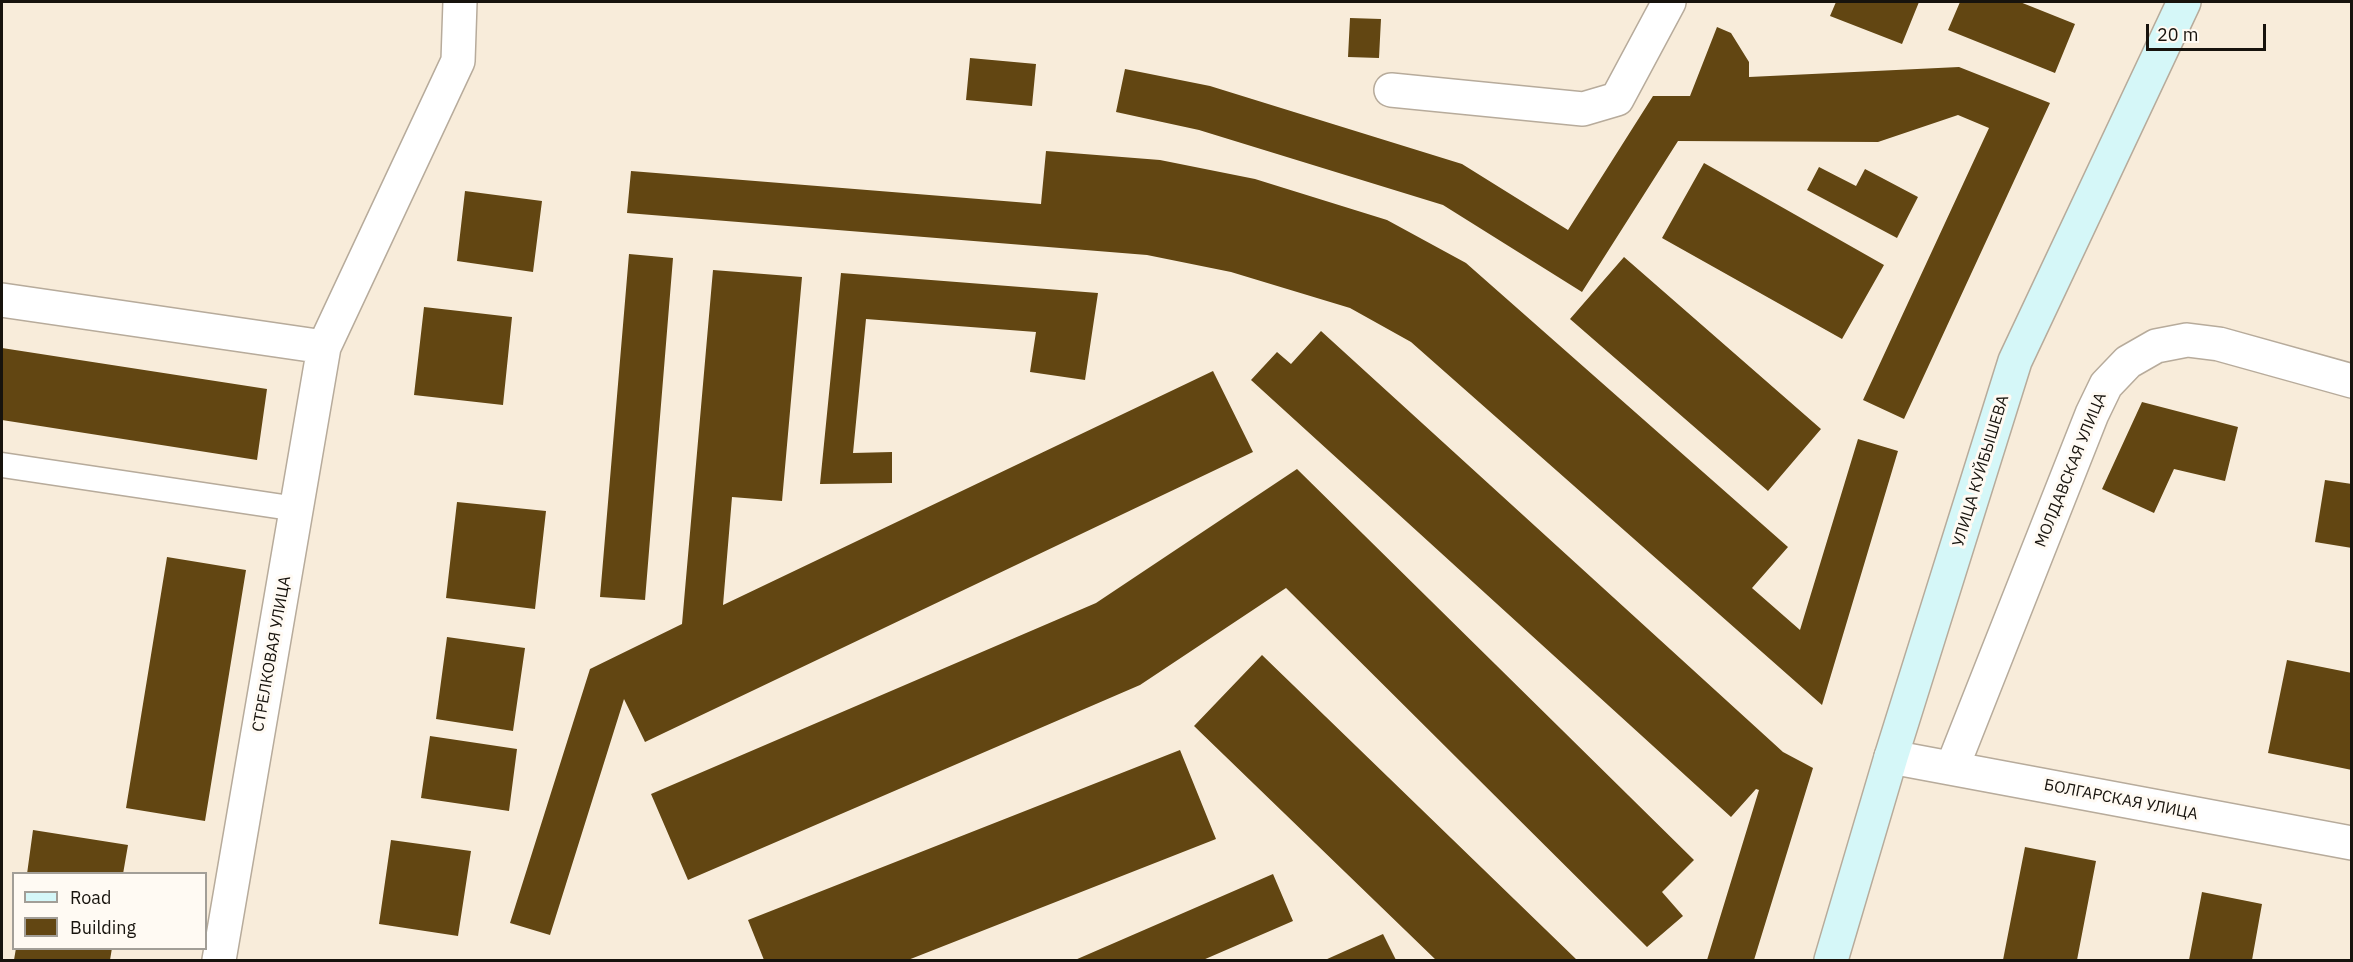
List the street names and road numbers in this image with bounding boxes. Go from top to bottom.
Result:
street label: МОЛДАВСКАЯ УЛИЦА [2031,390,2111,550]
street label: УЛИЦА КУЙБЫШЕВА [1949,393,2013,549]
street label: СТРЕЛКОВАЯ УЛИЦА [249,575,295,733]
street label: БОЛГАРСКАЯ УЛИЦА [2042,776,2200,824]

